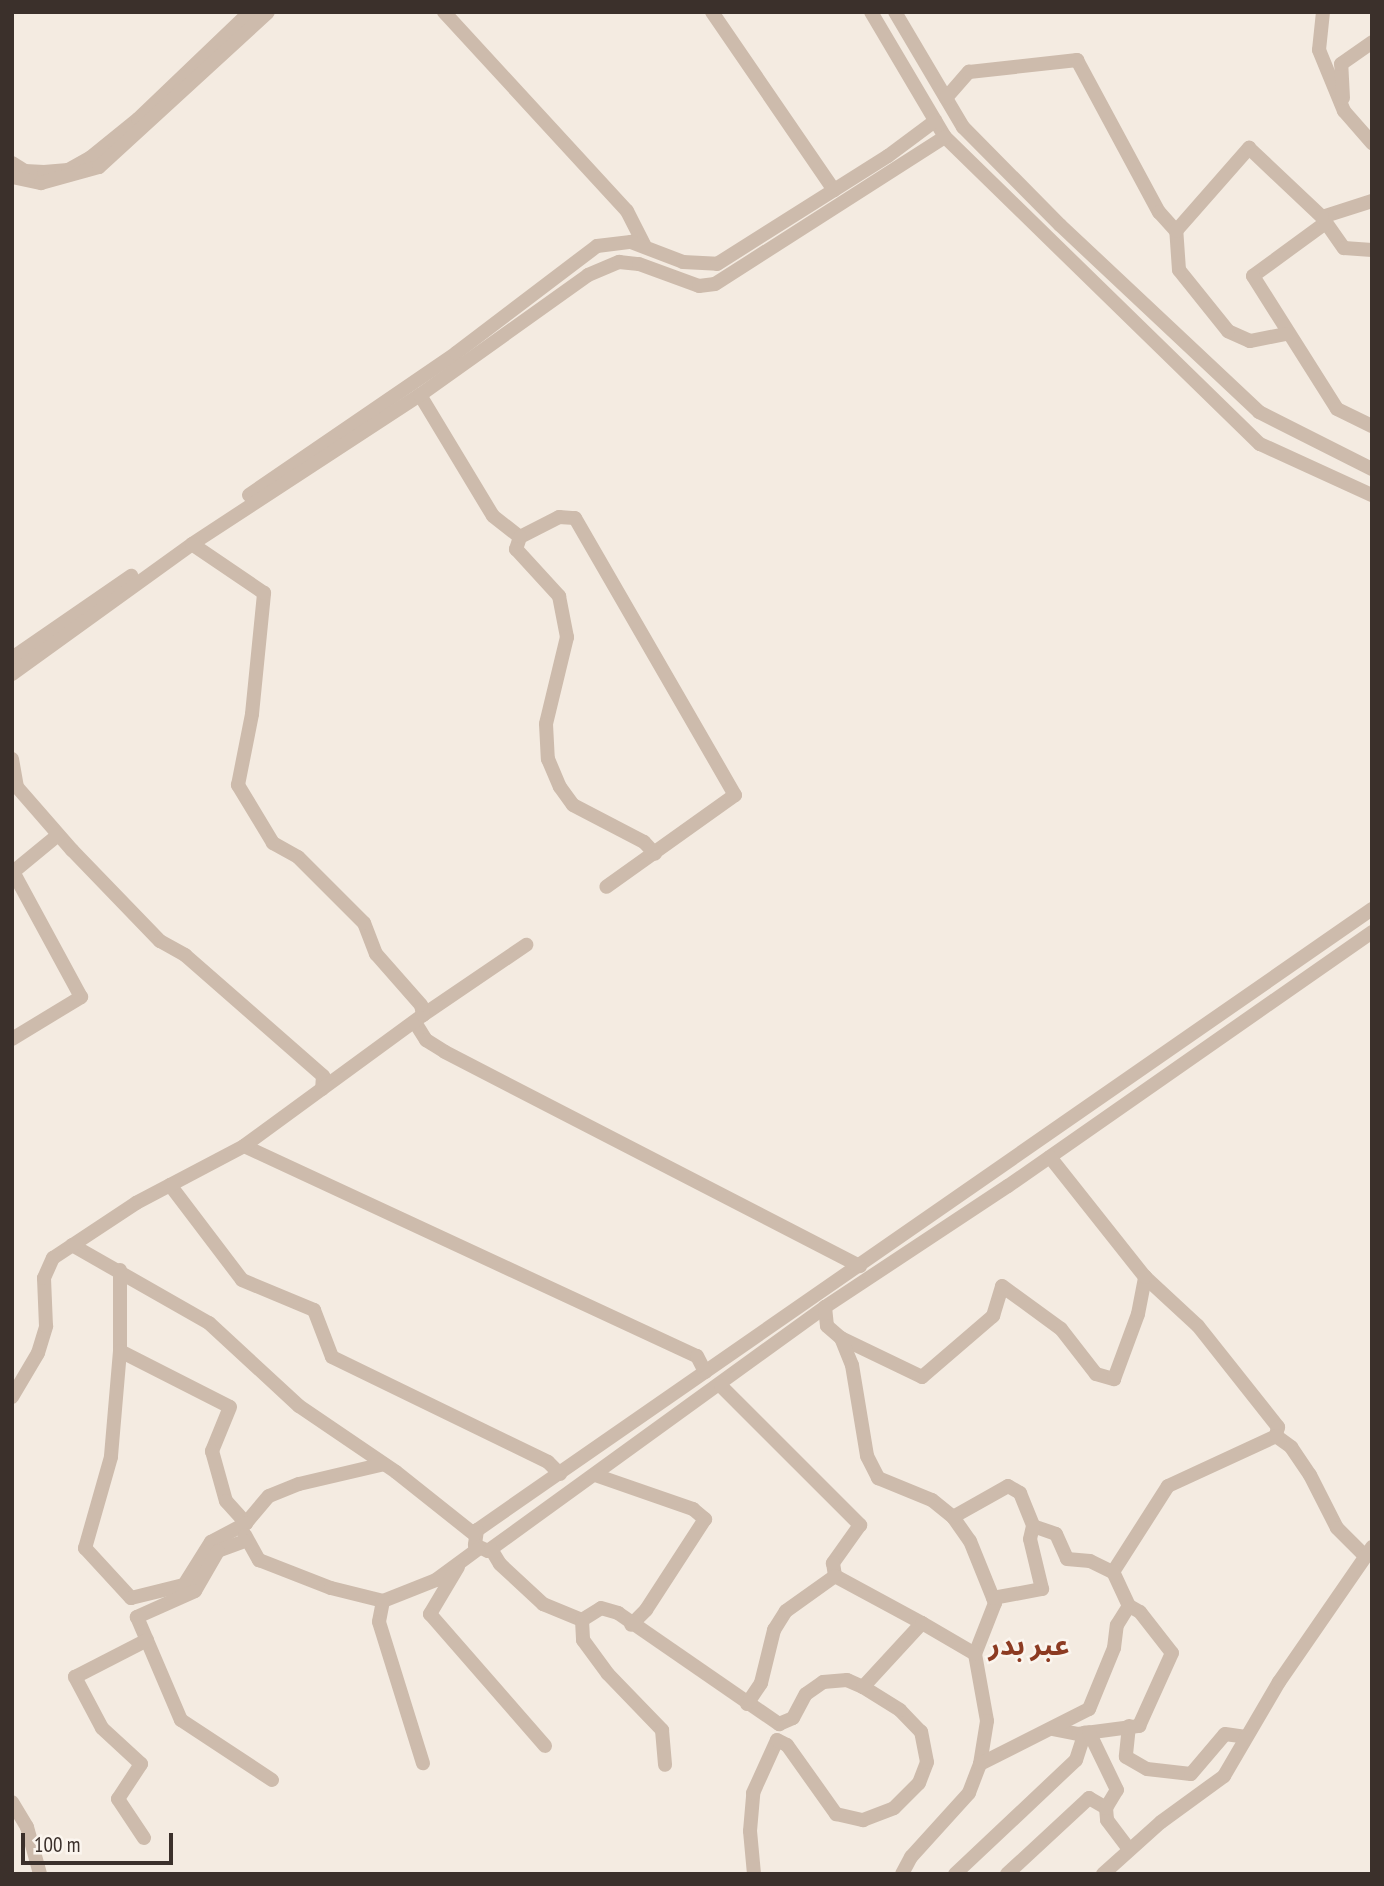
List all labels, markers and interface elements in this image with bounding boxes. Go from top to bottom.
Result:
district label: عبر بدر [988,1628,1070,1662]
scale bar [24,1820,177,1864]
text: 100 m [34,1831,80,1858]

